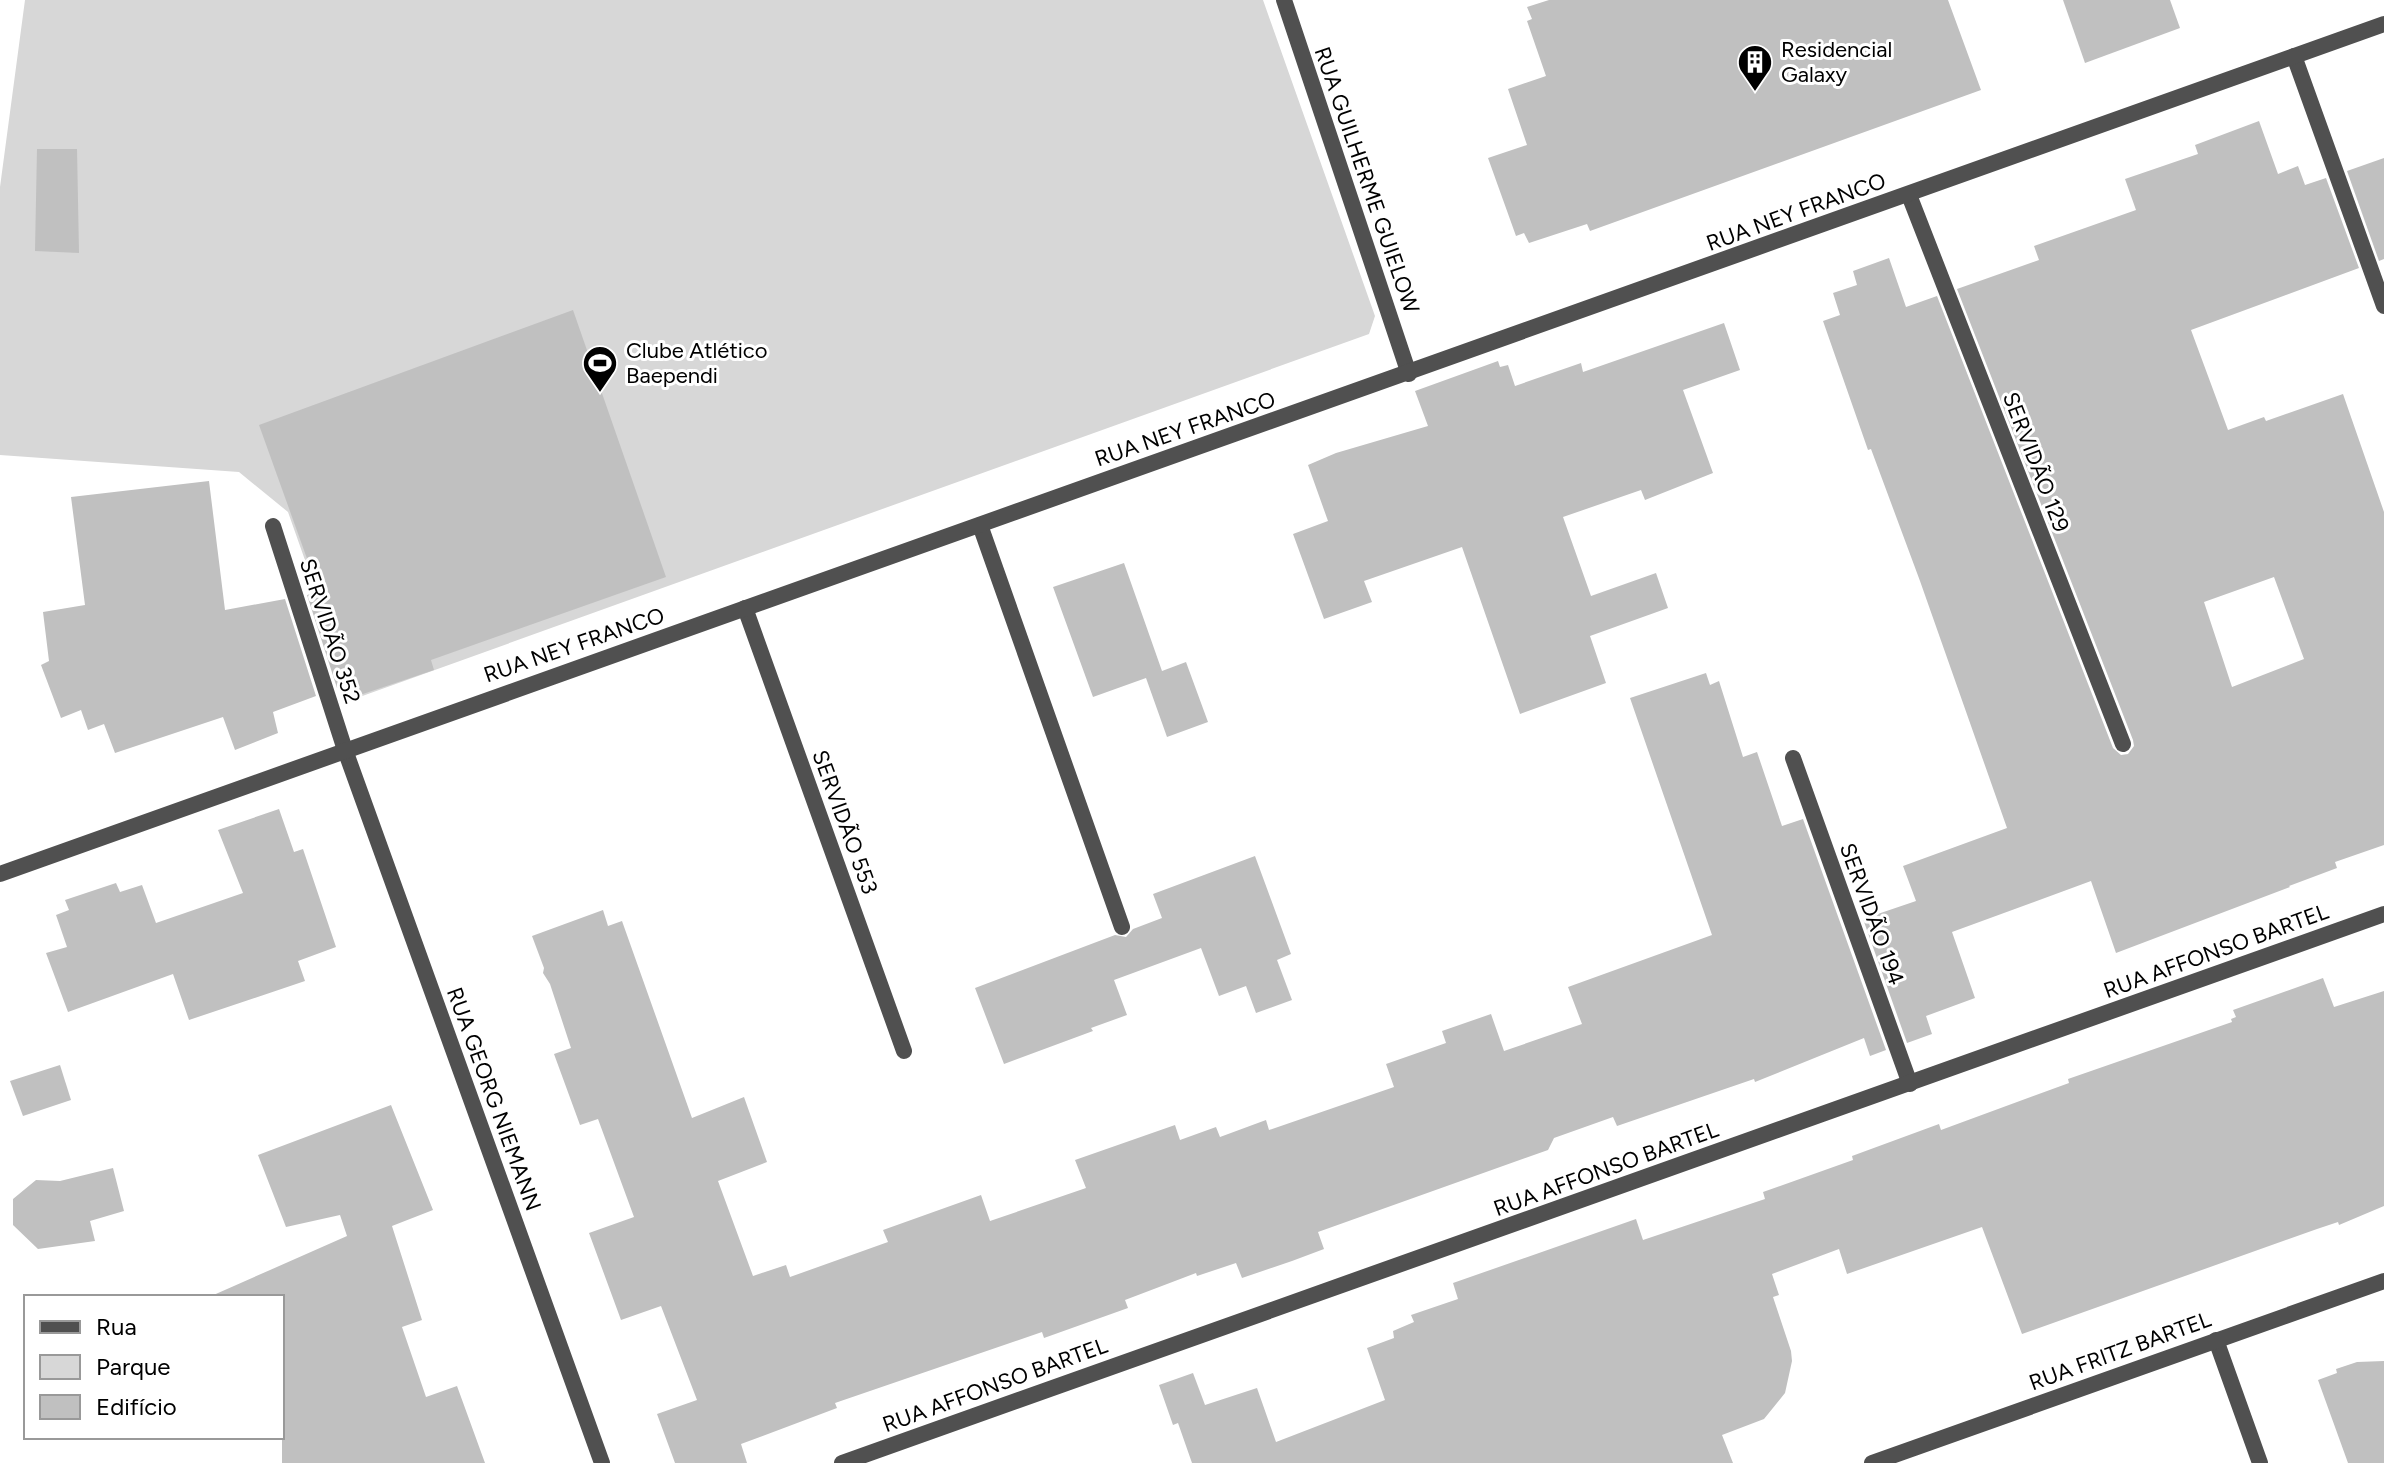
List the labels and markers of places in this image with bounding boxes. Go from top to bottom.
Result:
place label: Residencial Galaxy [1781,36,1892,88]
building icon: Residencial Galaxy [1736,43,1774,93]
place label: Clube Atlético Baependi [626,337,767,389]
sports icon: Clube Atlético Baependi [581,344,619,394]

